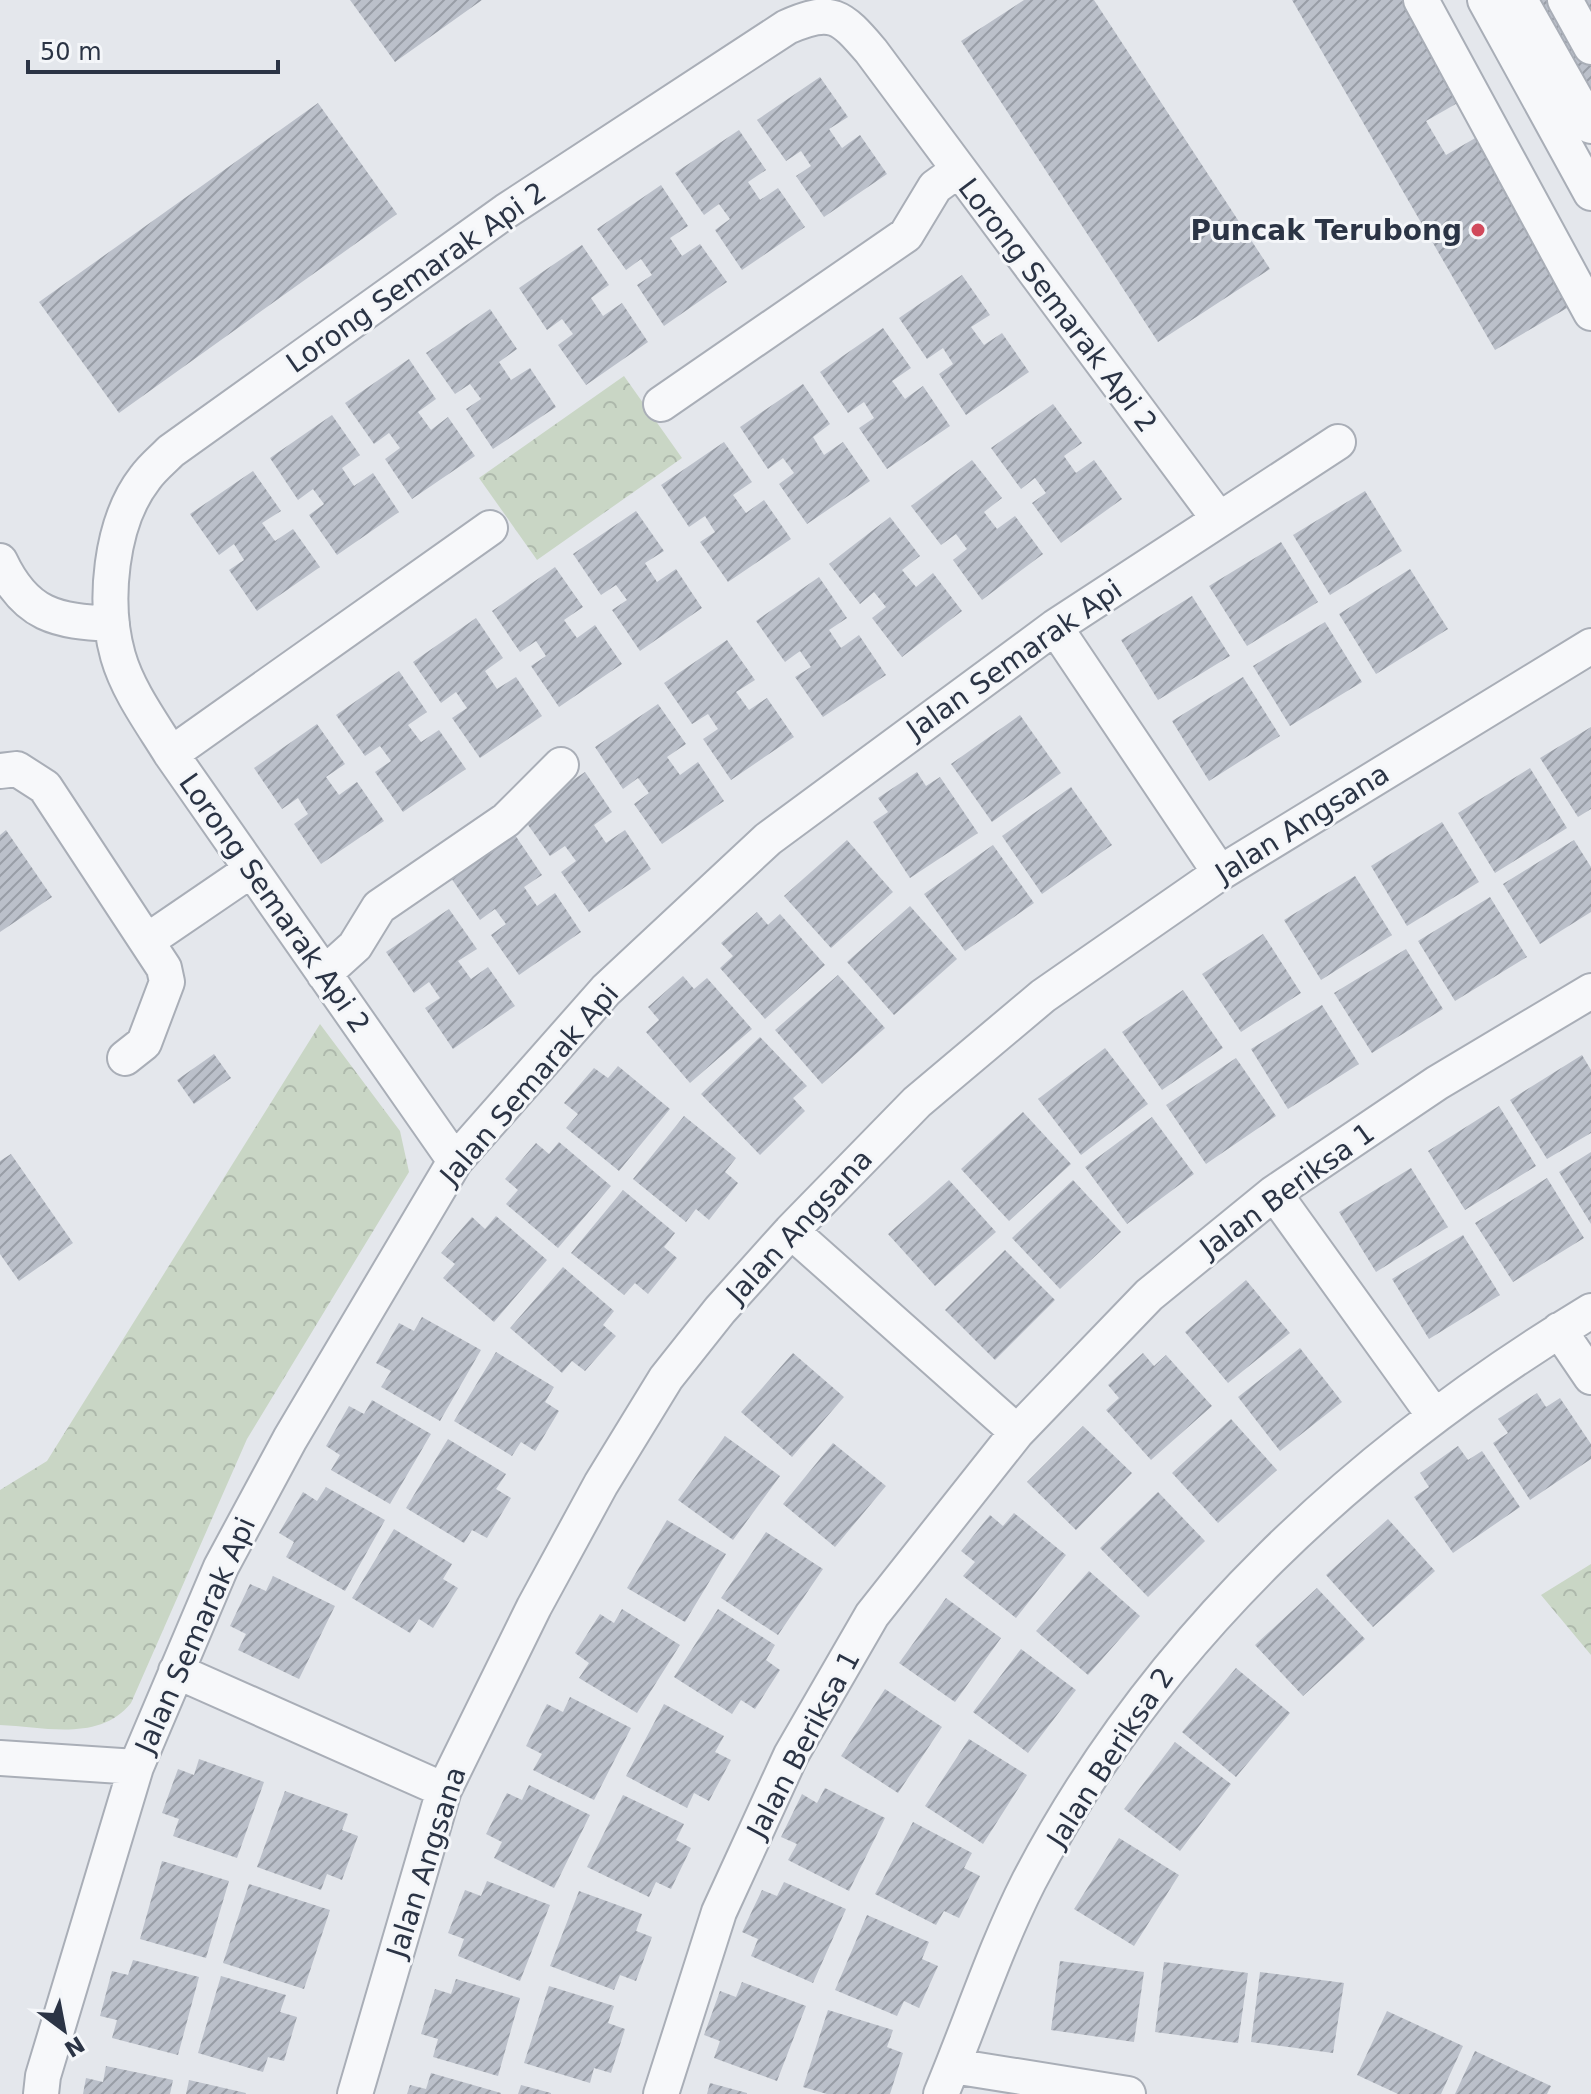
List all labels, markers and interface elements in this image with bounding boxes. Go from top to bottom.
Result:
scale bar [28,24,278,74]
text: 50 m [40,38,102,66]
street label: Lorong Semarak Api 2 [951,172,1164,439]
street label: Lorong Semarak Api 2 [280,175,552,380]
place label: Puncak Terubong [1190,214,1462,247]
marker: Puncak Terubong [1469,221,1487,239]
street label: Jalan Semarak Api [899,573,1128,747]
street label: Jalan Angsana [1208,757,1395,891]
street label: Lorong Semarak Api 2 [172,767,377,1039]
street label: Jalan Semarak Api [432,977,625,1193]
street label: Jalan Beriksa 1 [1192,1116,1381,1266]
street label: Jalan Angsana [718,1143,879,1312]
street label: Jalan Semarak Api [128,1512,262,1760]
street label: Jalan Beriksa 1 [739,1645,867,1845]
street label: Jalan Beriksa 2 [1039,1661,1181,1855]
street label: Jalan Angsana [380,1763,473,1963]
north arrow [24,1990,104,2070]
text: N [60,2031,89,2062]

